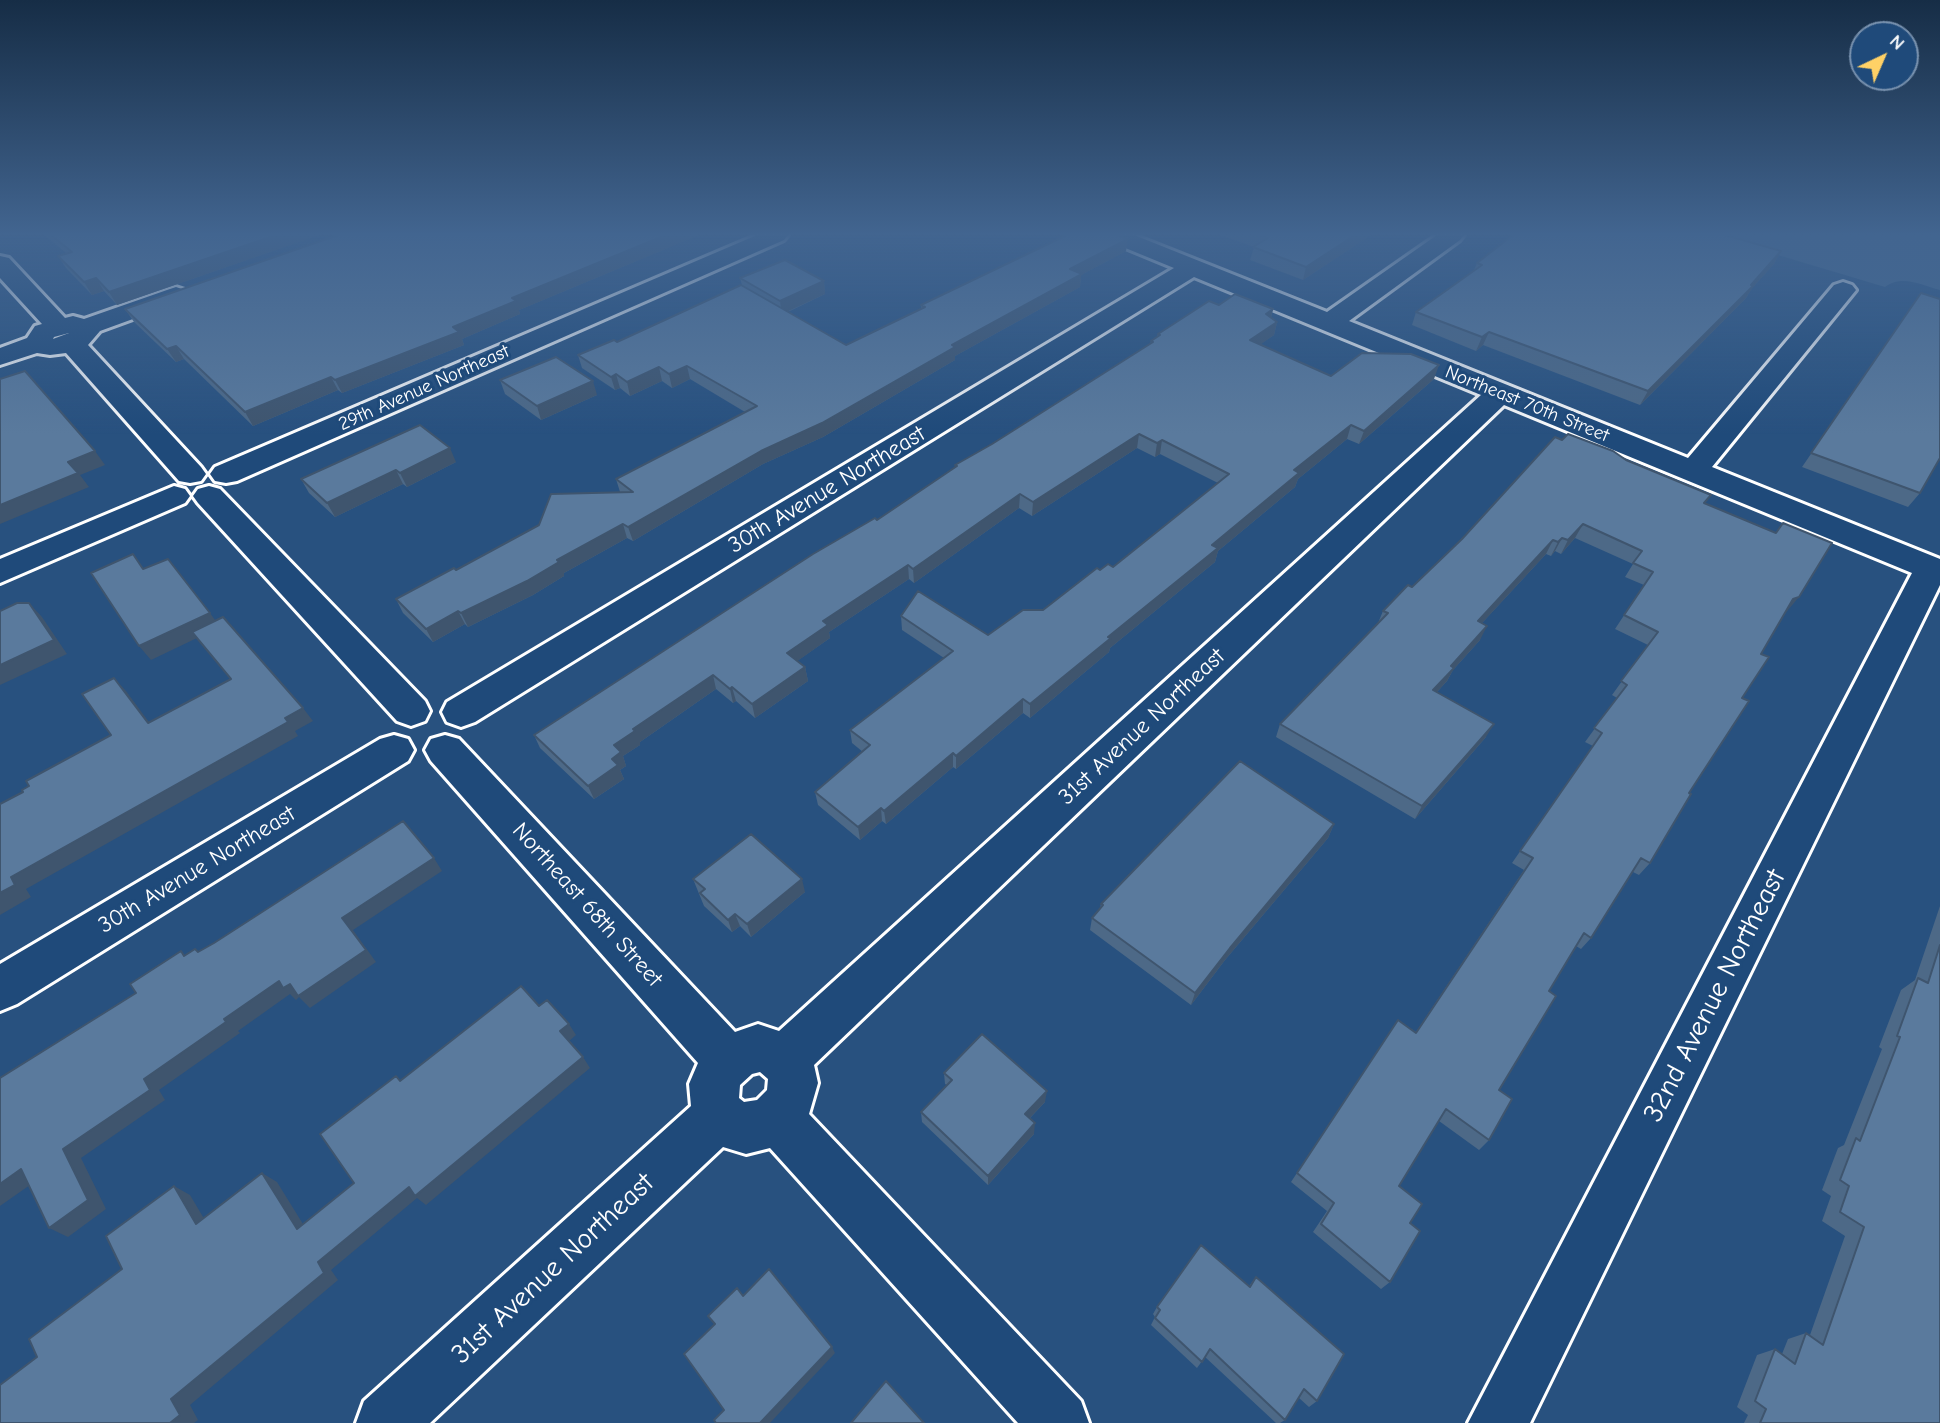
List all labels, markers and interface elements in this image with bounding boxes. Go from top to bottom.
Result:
north arrow [1849,21,1919,91]
text: N [1885,30,1909,55]
street label: 29th Avenue Northeast [335,340,513,436]
street label: Northeast 70th Street [1442,361,1612,447]
street label: 30th Avenue Northeast [724,420,930,560]
street label: 31st Avenue Northeast [1053,643,1231,811]
street label: 30th Avenue Northeast [94,800,300,940]
street label: Northeast 68th Street [506,817,668,993]
street label: 32nd Avenue Northeast [1637,864,1793,1128]
street label: 31st Avenue Northeast [445,1167,661,1371]

